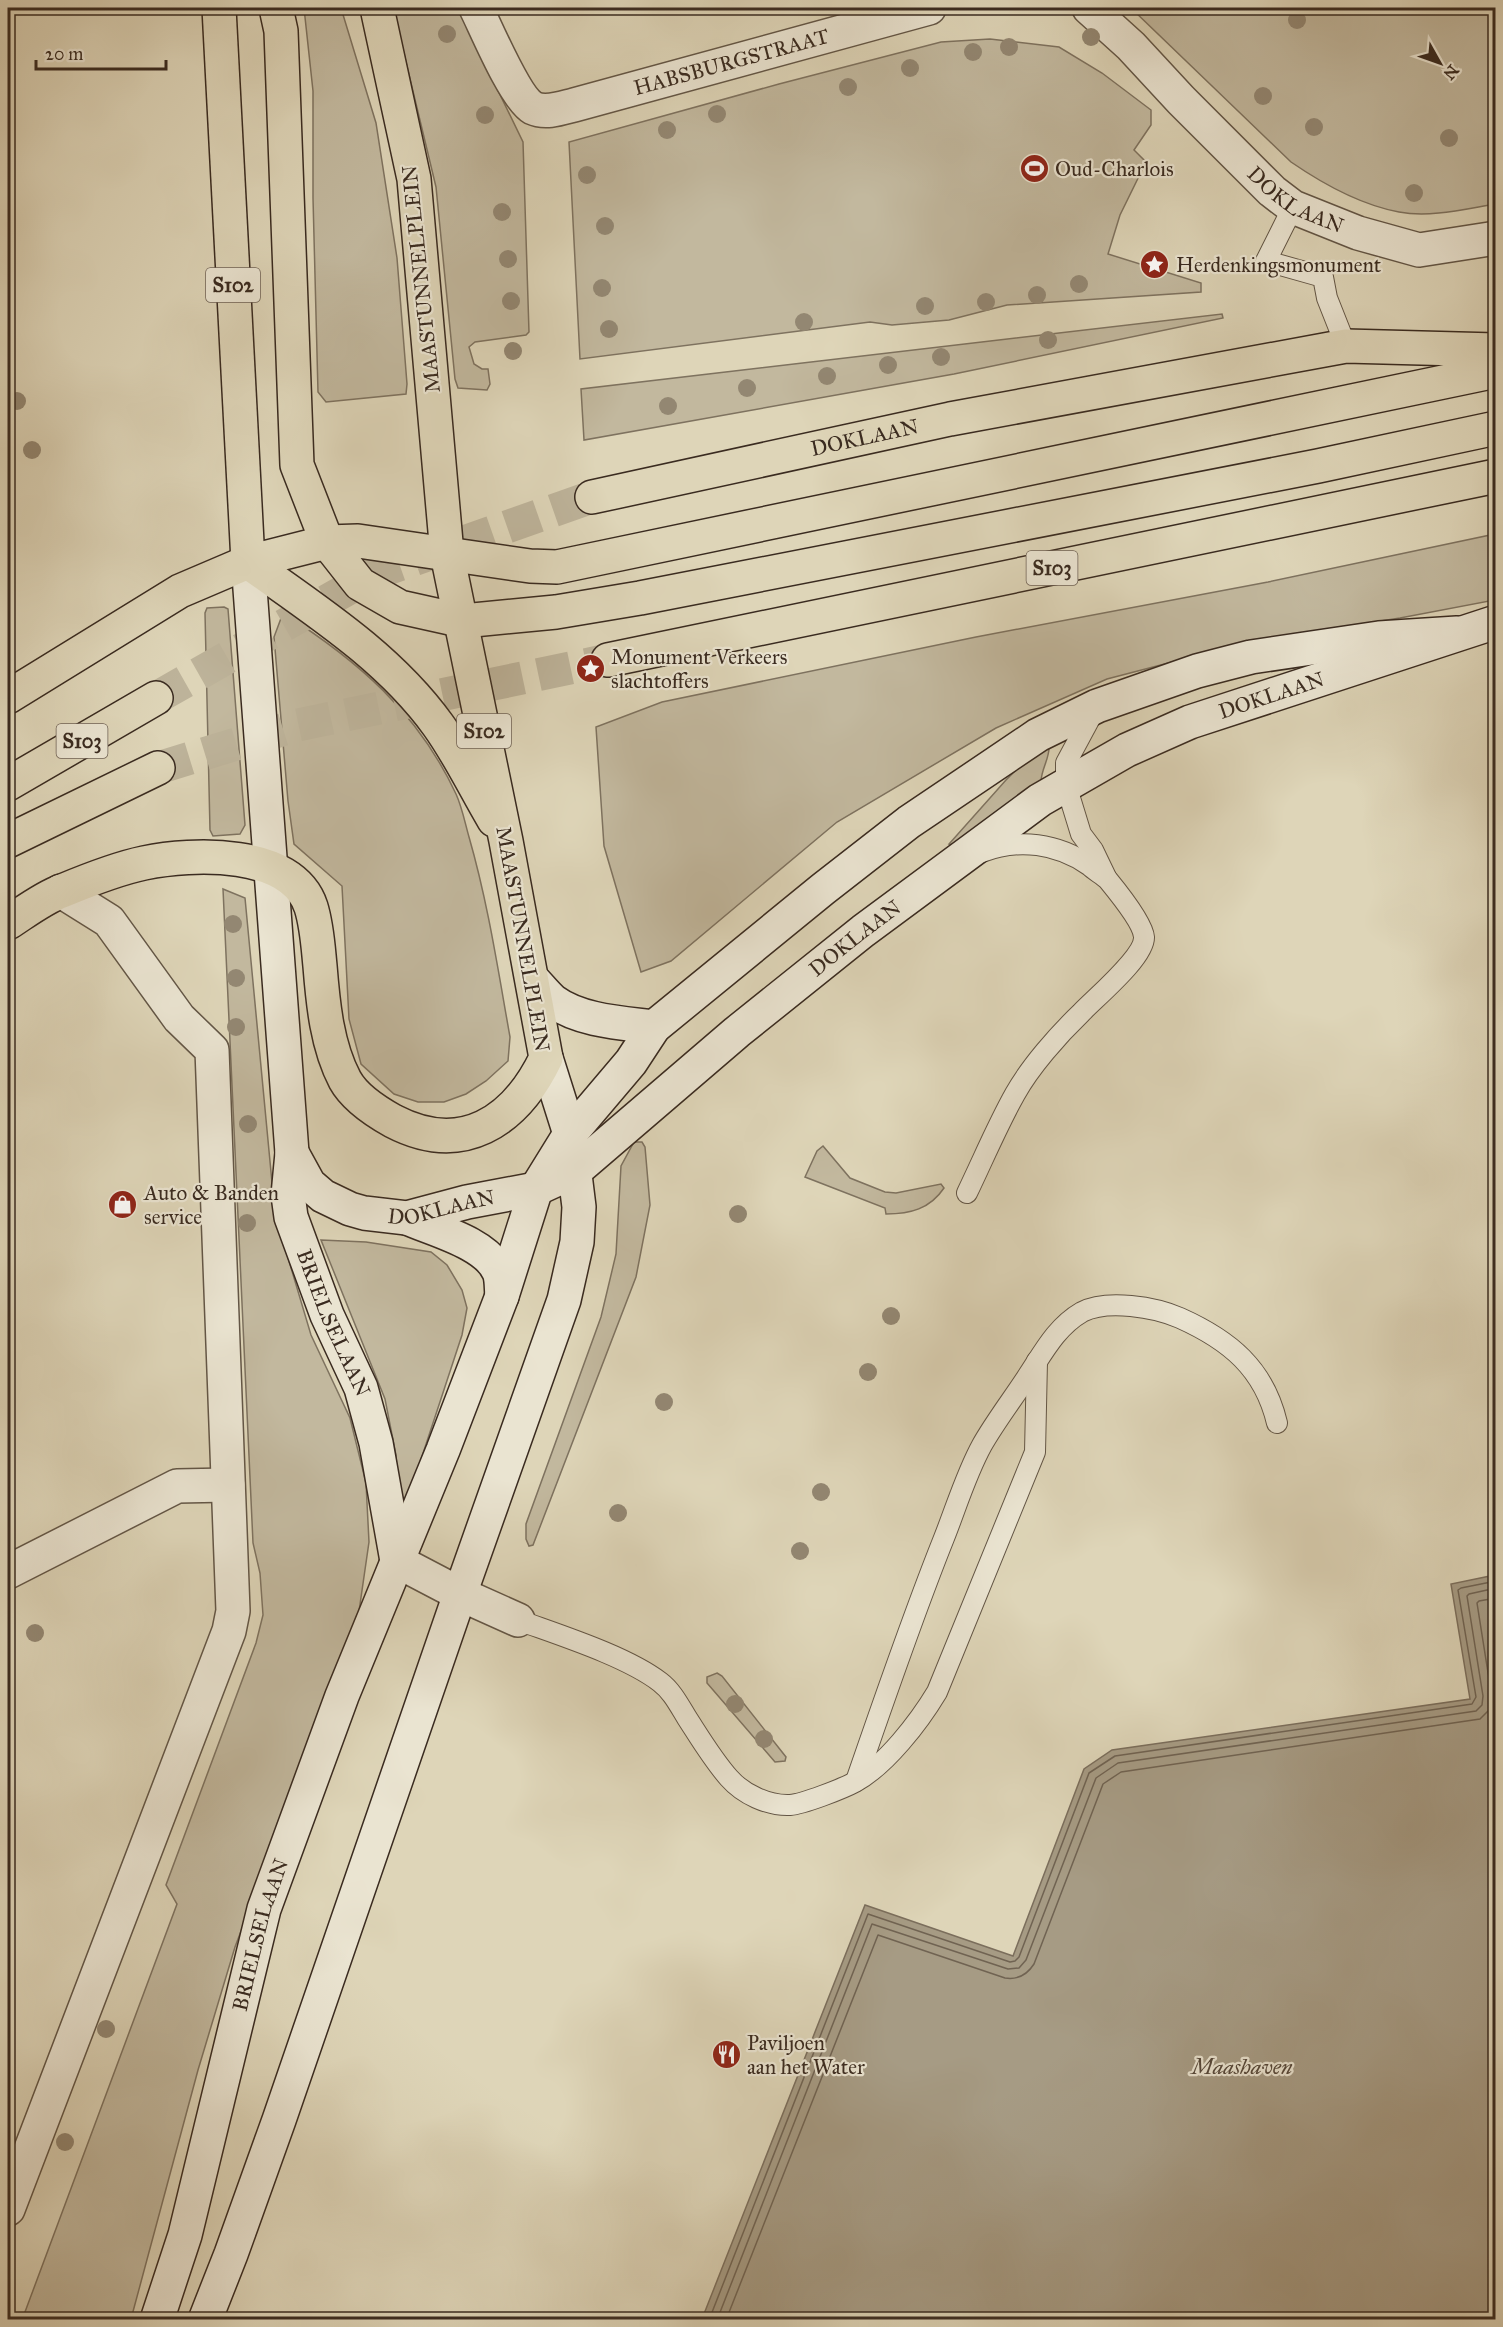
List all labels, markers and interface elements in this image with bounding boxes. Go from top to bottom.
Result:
street label: HABSBURGSTRAAT [631,23,832,101]
scale bar [36,33,166,71]
north arrow [1410,33,1470,93]
text: 20 m [45,43,83,65]
text: N [1439,61,1463,84]
sports icon: Oud-Charlois [1018,153,1050,185]
place label: Oud-Charlois [1055,156,1174,182]
street label: DOKLAAN [1242,161,1348,239]
street label: MAASTUNNELPLEIN [396,164,446,394]
place icon: Herdenkingsmonument [1139,249,1171,281]
place label: Herdenkingsmonument [1176,252,1382,278]
road number: S102 [206,268,260,302]
street label: DOKLAAN [808,413,921,462]
road number: S103 [1026,551,1078,585]
place label: Monument Verkeers slachtoffers [611,644,787,694]
place icon: Monument Verkeers slachtoffers [574,653,606,685]
street label: DOKLAAN [1215,666,1328,725]
road number: S102 [457,714,511,748]
road number: S103 [56,724,107,758]
street label: MAASTUNNELPLEIN [490,824,556,1054]
street label: DOKLAAN [804,894,906,982]
place label: Auto & Banden service [143,1180,279,1230]
street label: DOKLAAN [386,1184,497,1231]
shop icon: Auto & Banden service [107,1189,139,1221]
street label: BRIELSELAAN [291,1246,376,1401]
street label: BRIELSELAAN [227,1855,294,2014]
place label: Paviljoen aan het Water [747,2030,865,2080]
restaurant icon: Paviljoen aan het Water [710,2039,742,2071]
water label: Maashaven [1190,2053,1293,2080]

